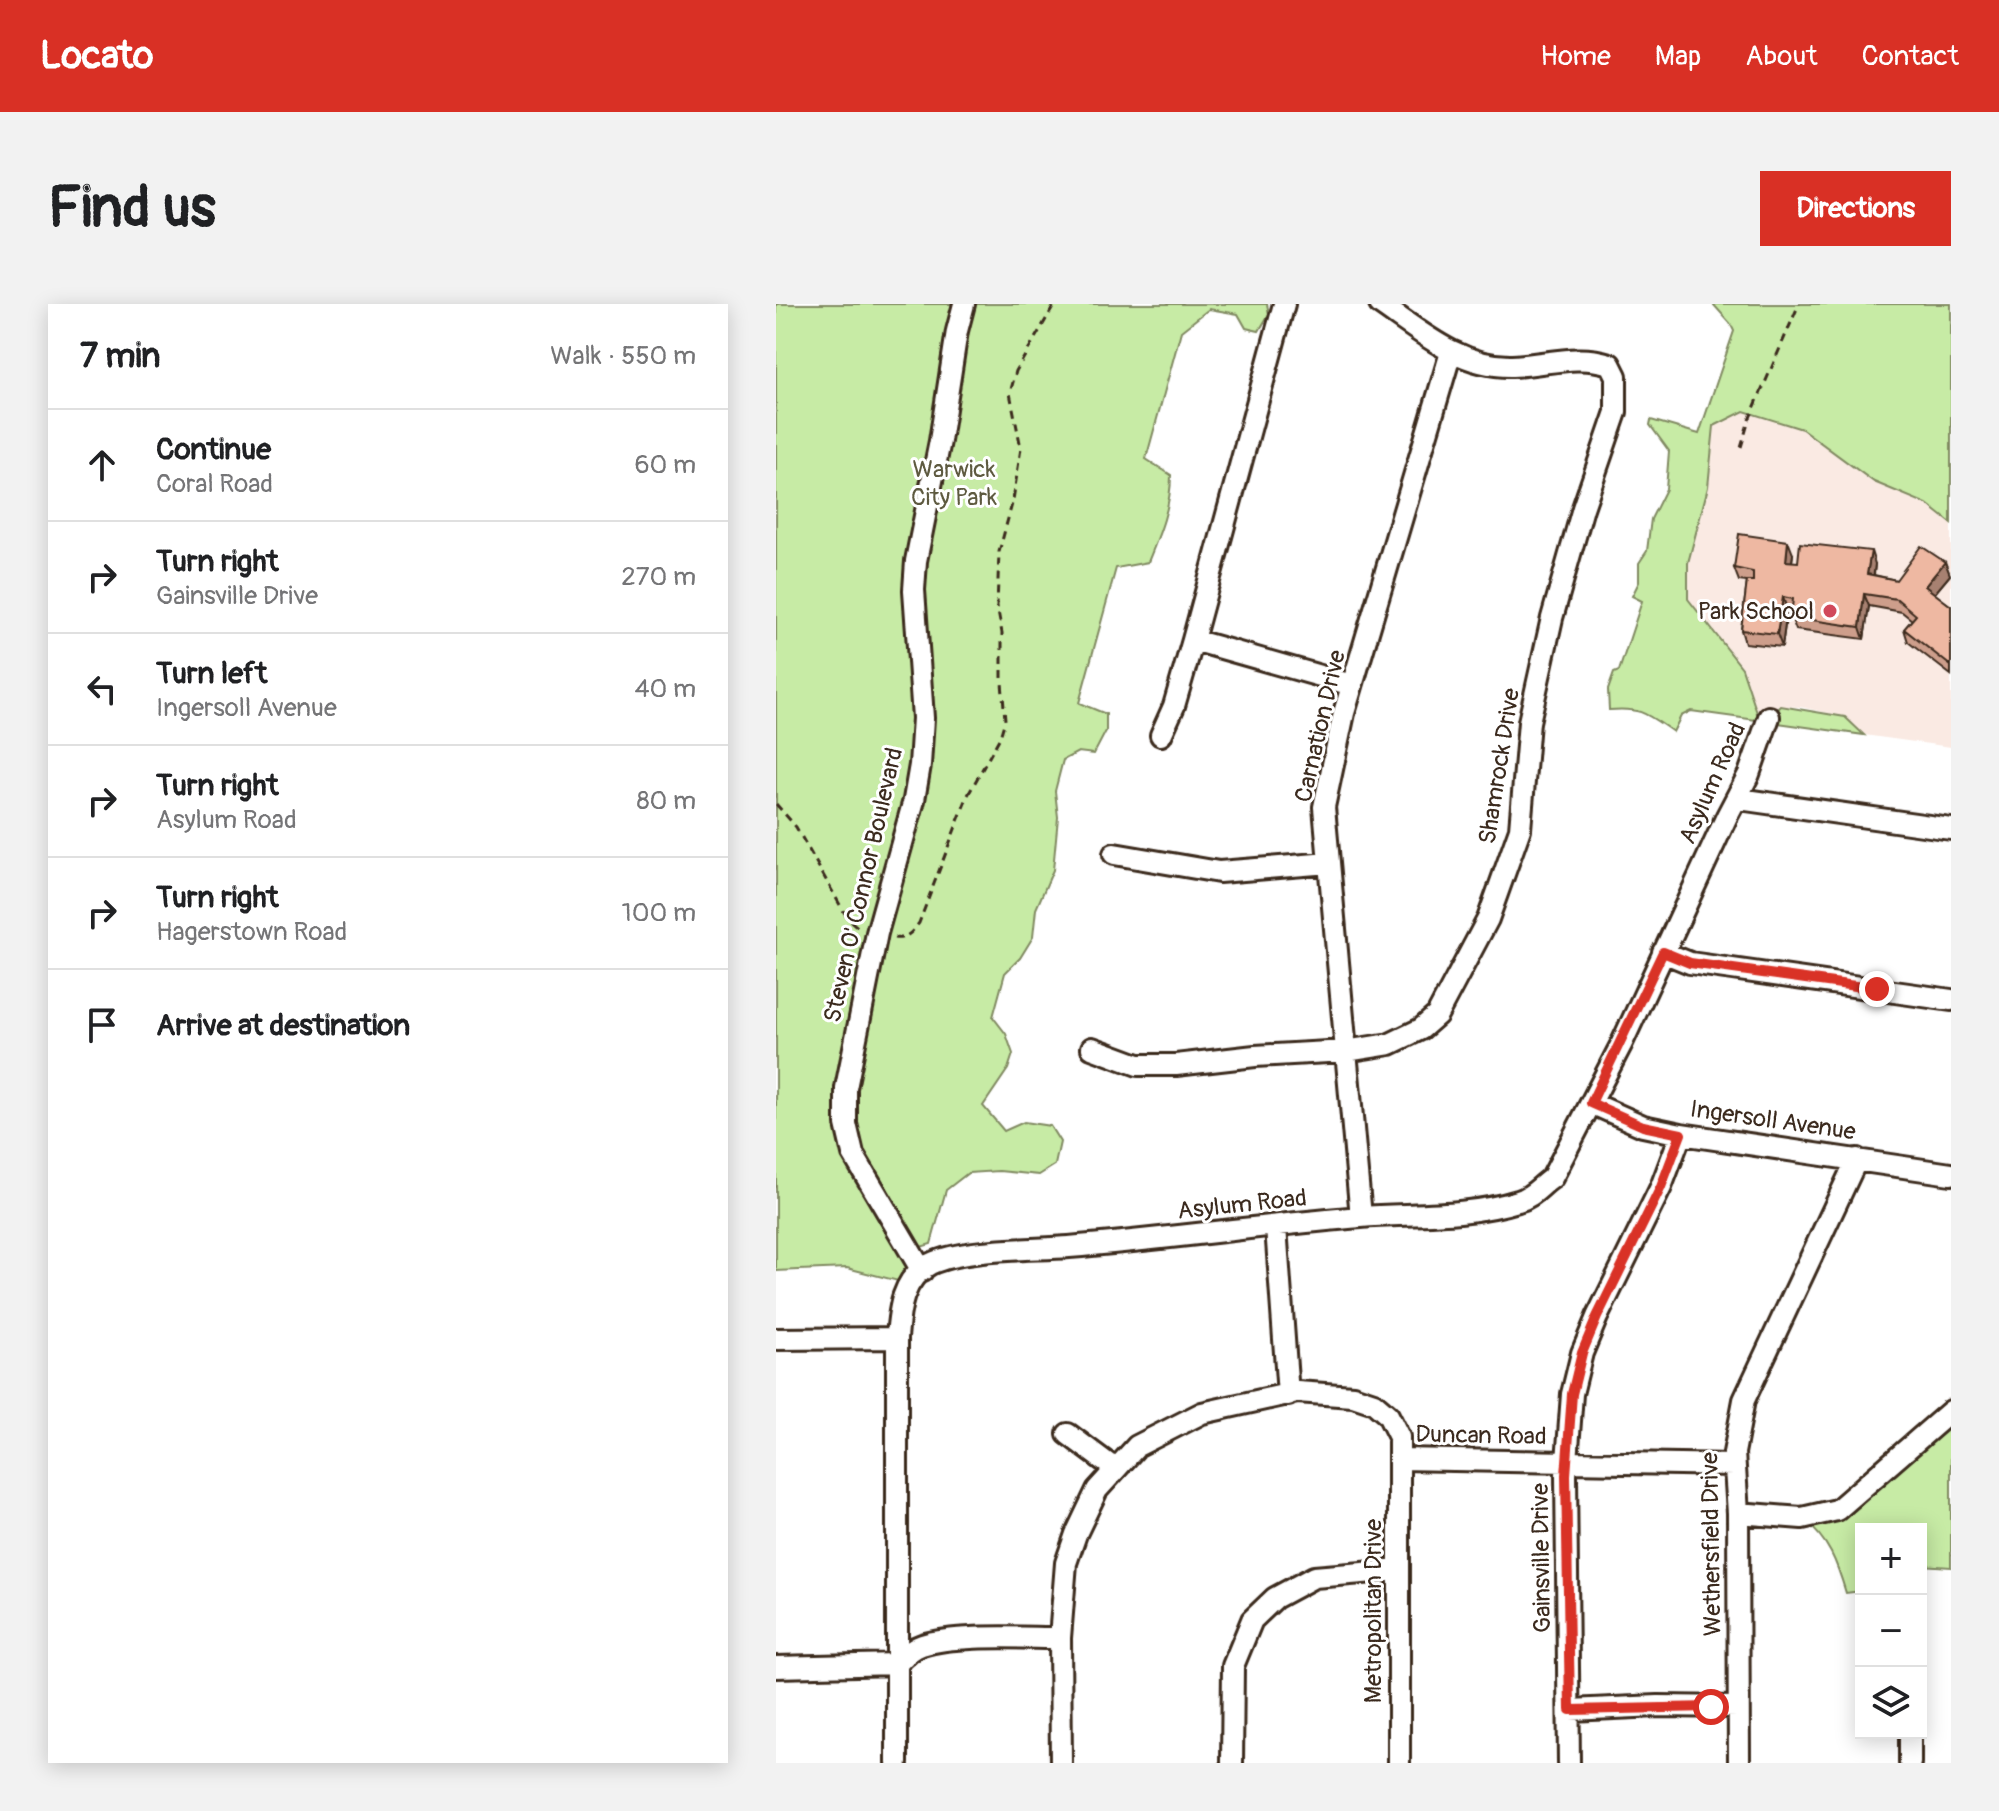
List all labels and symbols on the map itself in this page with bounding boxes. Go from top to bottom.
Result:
park label: Warwick City Park [911,455,997,512]
place label: Park School [1698,597,1814,626]
marker: Park School [1821,602,1839,620]
street label: Carnation Drive [1289,647,1352,805]
street label: Shamrock Drive [1473,686,1526,846]
street label: Asylum Road [1673,718,1752,848]
street label: Steven O' Connor Boulevard [818,745,909,1025]
route end [1859,971,1895,1007]
street label: Ingersoll Avenue [1688,1095,1858,1146]
street label: Asylum Road [1176,1183,1308,1226]
street label: Duncan Road [1415,1420,1547,1451]
street label: Wethersfield Drive [1695,1452,1728,1636]
street label: Gainsville Drive [1526,1483,1557,1633]
street label: Metropolitan Drive [1359,1519,1388,1703]
route start [1693,1689,1729,1725]

